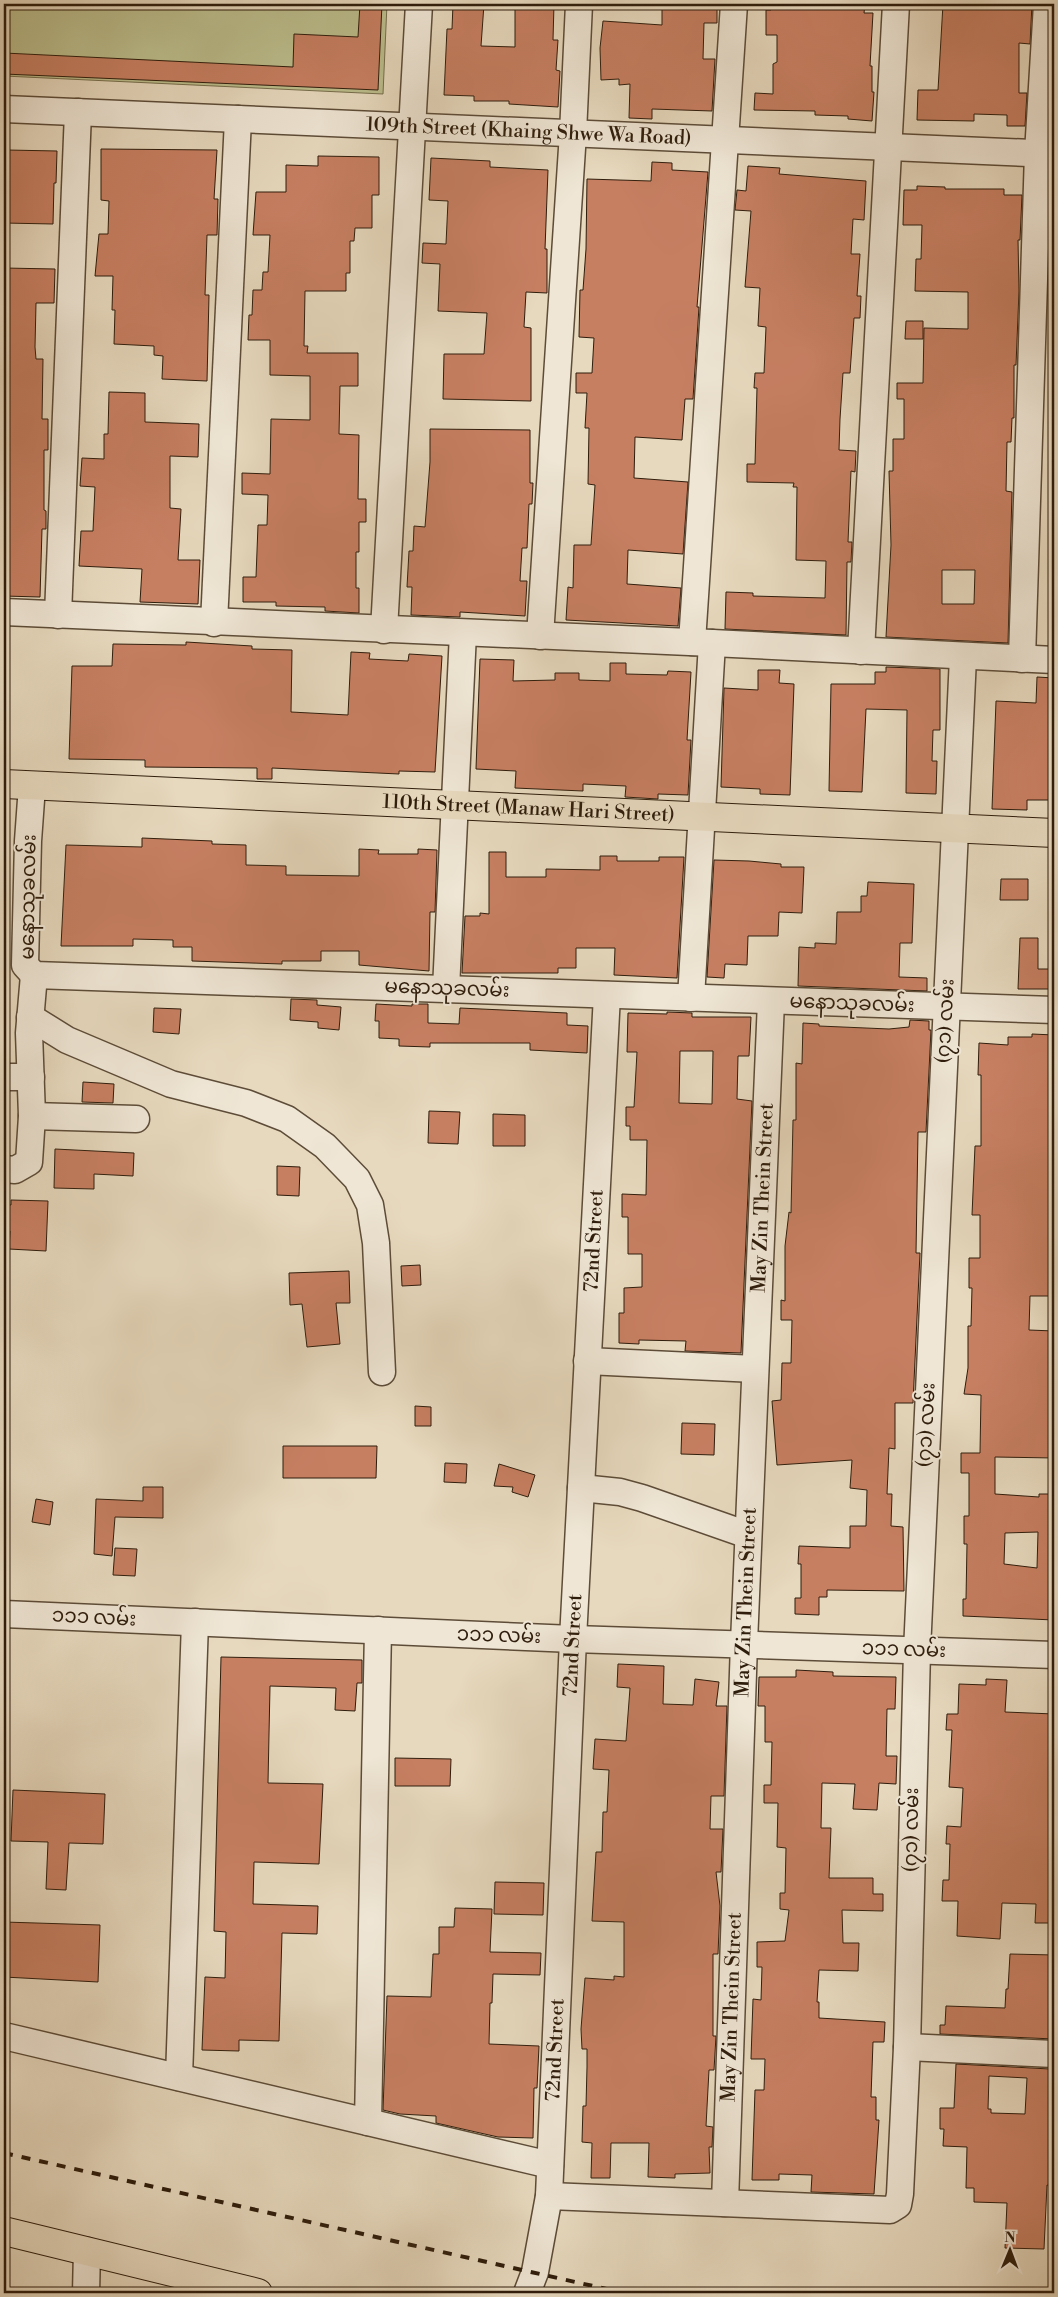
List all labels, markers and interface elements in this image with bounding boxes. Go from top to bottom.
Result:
street label: 109th Street (Khaing Shwe Wa Road) [365,112,692,151]
street label: 110th Street (Manaw Hari Street) [382,789,675,828]
street label: မနောသုခလမ်း [12,834,46,960]
street label: မနောသုခလမ်း [384,971,510,1007]
street label: (၇၁) လမ်း [928,978,963,1064]
street label: မနောသုခလမ်း [789,986,915,1022]
street label: May Zin Thein Street [746,1102,779,1293]
street label: 72nd Street [579,1189,609,1293]
street label: (၇၁) လမ်း [909,1382,944,1468]
street label: May Zin Thein Street [730,1507,762,1698]
street label: 72nd Street [558,1593,588,1697]
street label: ၁၁၁ လမ်း [51,1600,137,1633]
street label: ၁၁၁ လမ်း [456,1619,542,1650]
street label: ၁၁၁ လမ်း [861,1633,947,1664]
street label: (၇၁) လမ်း [896,1787,927,1873]
street label: May Zin Thein Street [716,1912,747,2102]
street label: 72nd Street [541,1998,570,2102]
north arrow [986,2224,1036,2274]
text: N [1005,2229,1016,2247]

